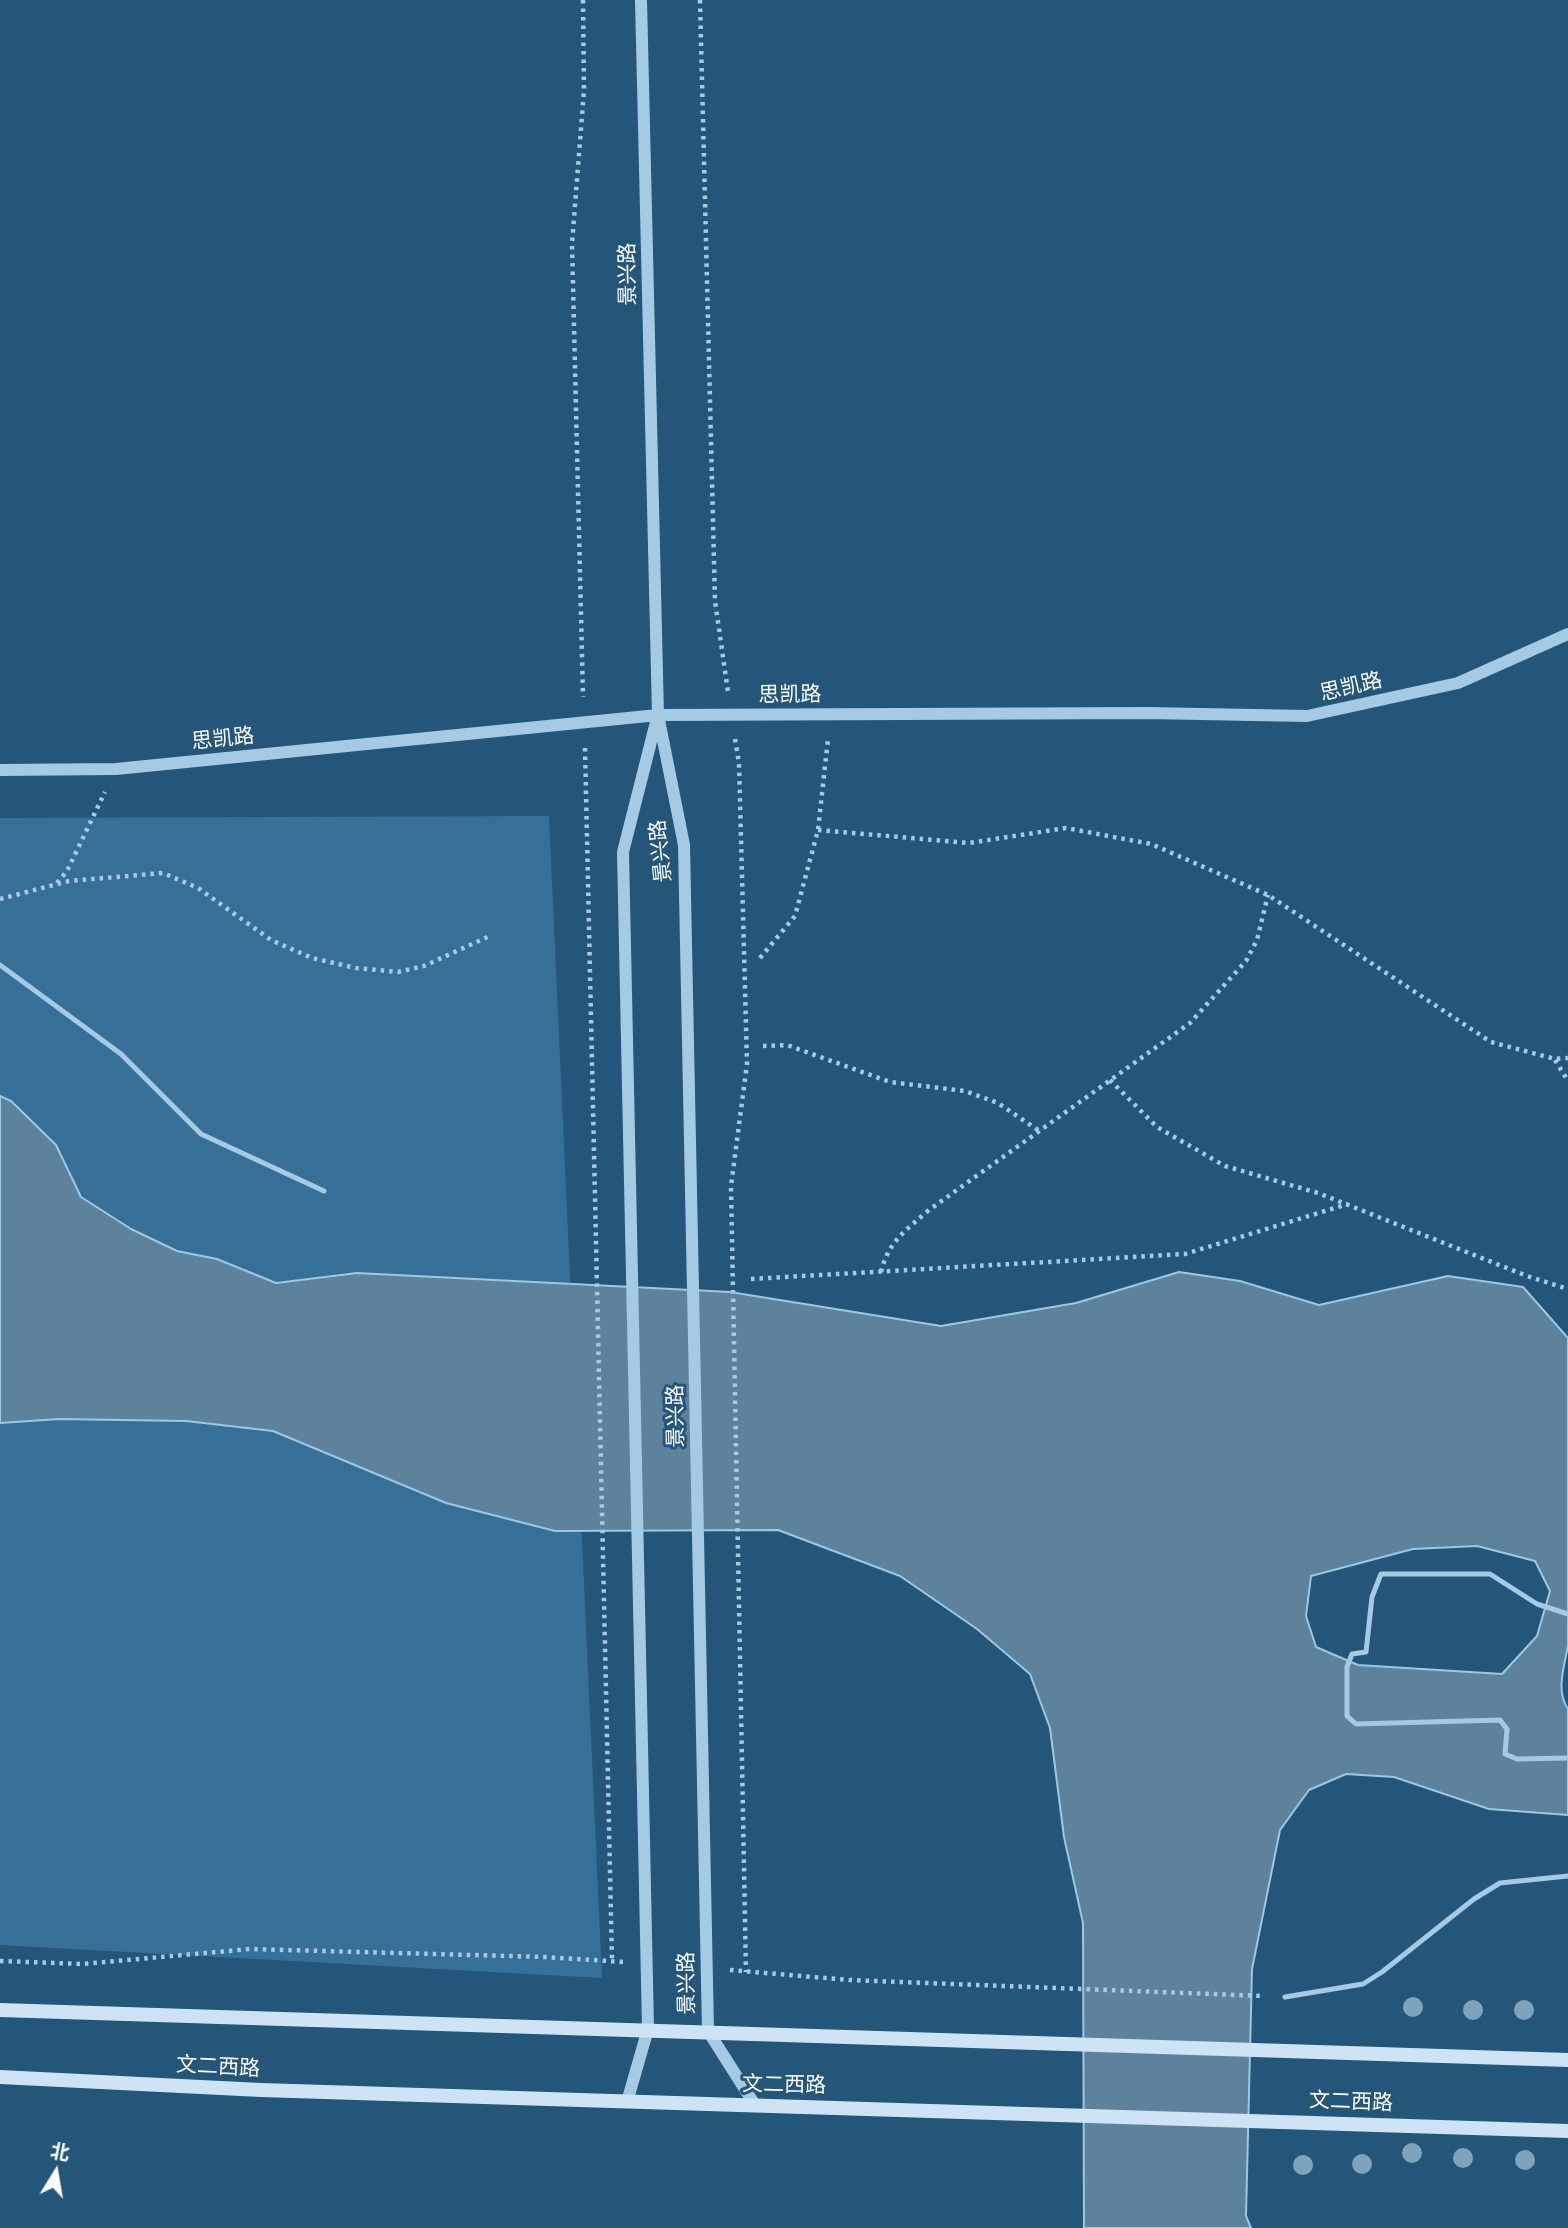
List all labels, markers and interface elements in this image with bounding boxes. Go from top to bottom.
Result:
street label: 景兴路 [615,242,641,306]
street label: 思凯路 [1317,668,1385,706]
street label: 思凯路 [758,682,822,708]
street label: 思凯路 [190,723,256,755]
street label: 景兴路 [645,818,677,884]
street label: 景兴路 [663,1384,689,1448]
street label: 景兴路 [674,1951,700,2015]
street label: 文二西路 [175,2052,261,2082]
street label: 文二西路 [742,2072,826,2098]
street label: 文二西路 [1309,2088,1393,2116]
north arrow [21,2137,91,2207]
text: 北 [49,2139,71,2164]

